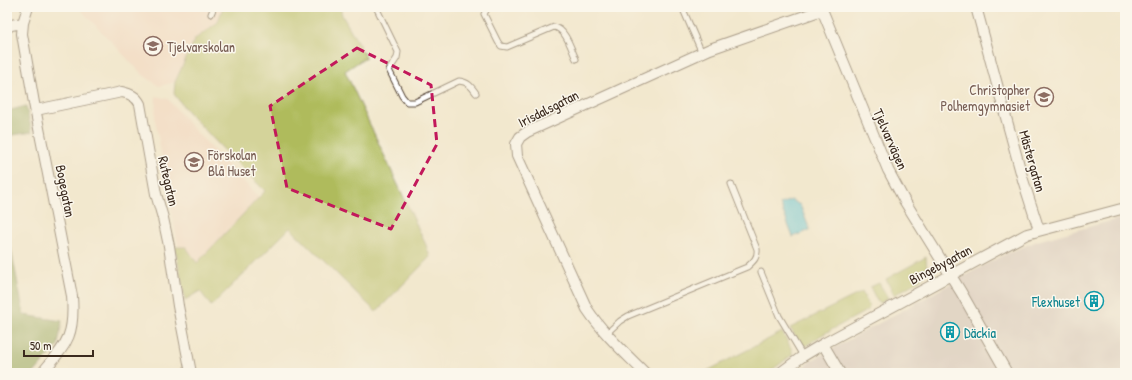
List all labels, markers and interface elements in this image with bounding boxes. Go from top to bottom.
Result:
school or university icon: Tjelvarskolan [142,35,164,57]
place label: Tjelvarskolan [167,37,235,57]
place label: Christopher Polhemgymnasiet [941,80,1031,116]
street label: Irisdalsgatan [514,85,582,132]
school or university icon: Christopher Polhemgymnasiet [1033,86,1055,108]
street label: Tjelvarvägen [868,106,913,173]
street label: Mästergatan [1014,128,1051,194]
place label: Förskolan Blå Huset [207,145,257,180]
school or university icon: Förskolan Blå Huset [183,151,205,173]
street label: Rutegatan [153,154,184,208]
street label: Bogegatan [51,163,80,219]
street label: Bingebygatan [905,240,975,289]
building icon: Flexhuset [1083,290,1105,312]
place label: Flexhuset [1031,292,1080,311]
building icon: Däckia [939,321,961,343]
place label: Däckia [964,323,997,342]
scale bar [24,332,93,358]
text: 50 m [30,337,51,354]

